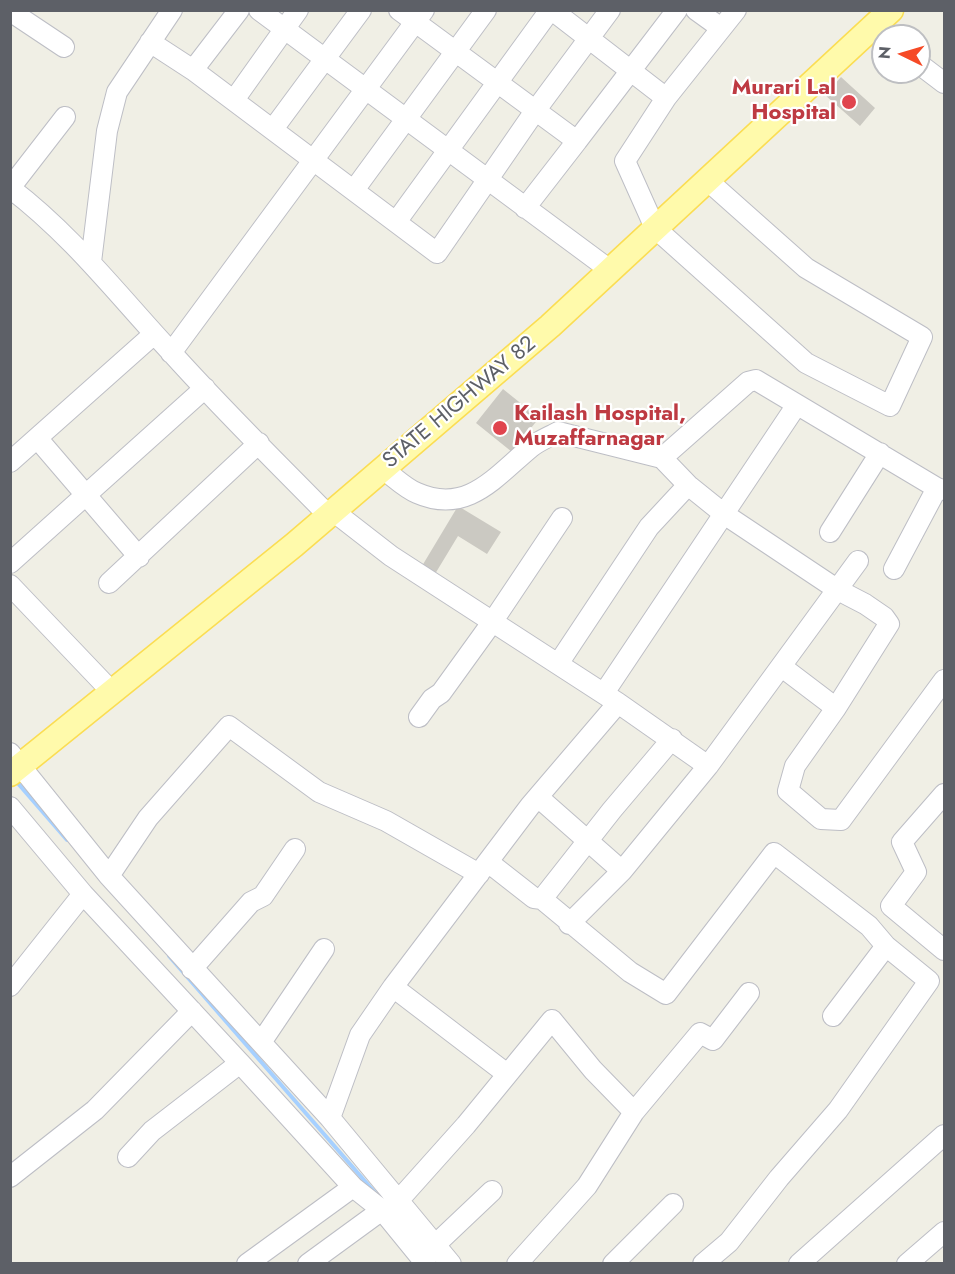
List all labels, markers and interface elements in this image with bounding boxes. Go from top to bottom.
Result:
north arrow [871,24,931,84]
text: N [873,45,897,60]
place label: Murari Lal Hospital [732,76,836,128]
marker: Murari Lal Hospital [840,93,858,111]
street label: STATE HIGHWAY 82 [378,331,542,475]
place label: Kailash Hospital, Muzaffarnagar [514,402,686,454]
marker: Kailash Hospital, Muzaffarnagar [491,419,509,437]

